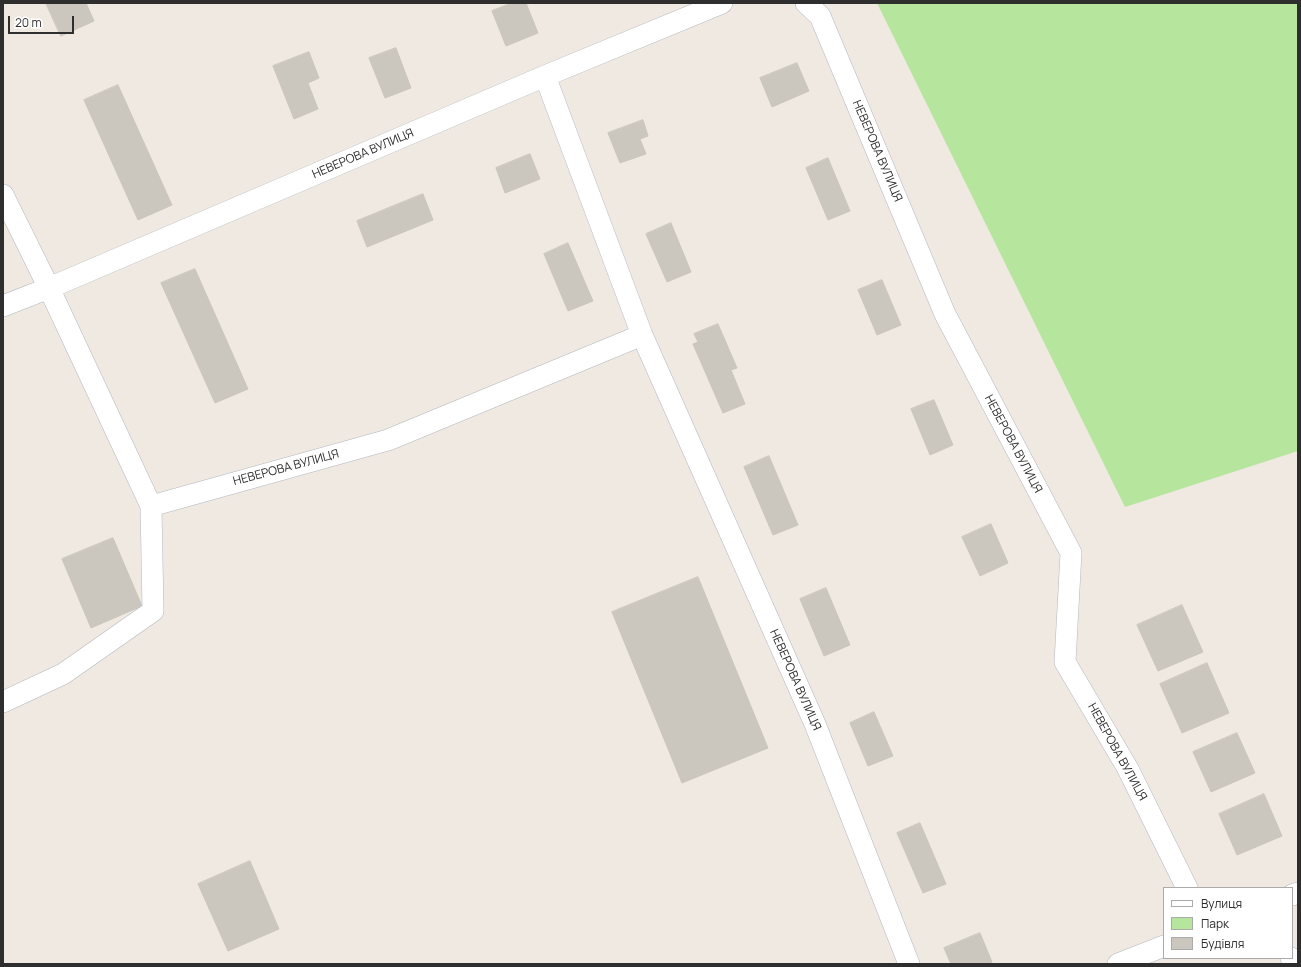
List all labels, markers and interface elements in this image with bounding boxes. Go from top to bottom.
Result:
scale bar [10,8,76,34]
text: 20 m [15,14,42,31]
street label: НЕВЕРОВА ВУЛИЦЯ [849,98,905,204]
street label: НЕВЕРОВА ВУЛИЦЯ [310,126,416,182]
street label: НЕВЕРОВА ВУЛИЦЯ [981,393,1045,495]
street label: НЕВЕРОВА ВУЛИЦЯ [232,447,340,489]
street label: НЕВЕРОВА ВУЛИЦЯ [766,627,824,733]
street label: НЕВЕРОВА ВУЛИЦЯ [1084,701,1150,803]
legend [1163,887,1293,959]
text: Вулиця [1201,895,1242,912]
text: Парк [1201,915,1229,932]
text: Будівля [1201,935,1244,952]

